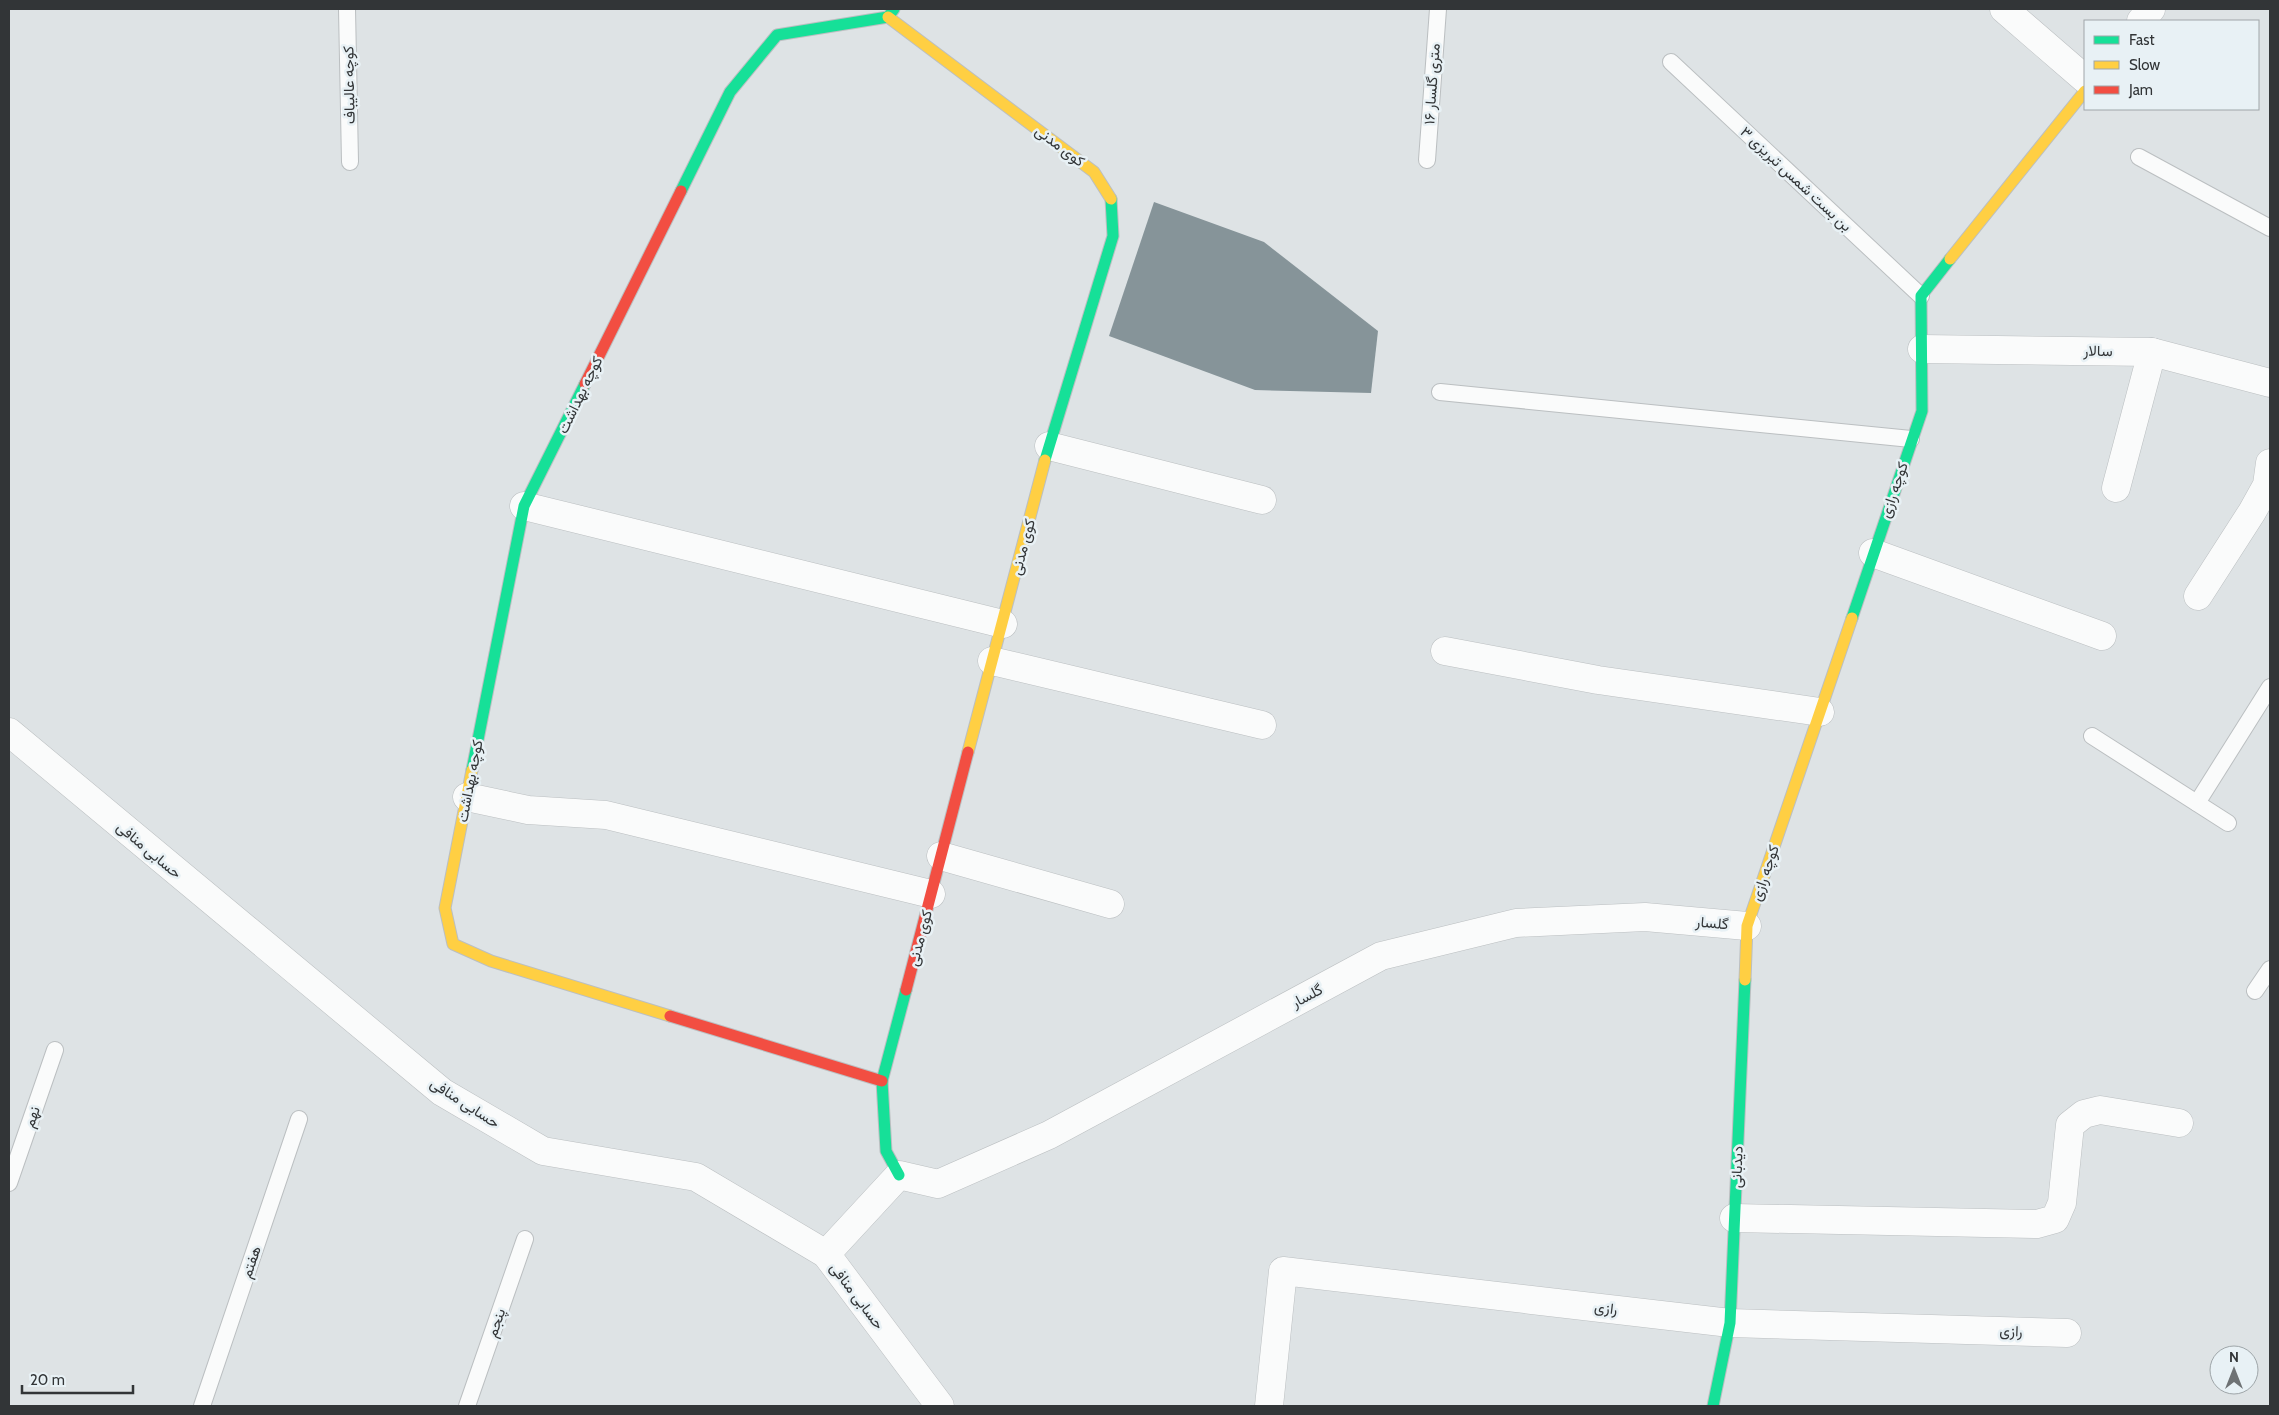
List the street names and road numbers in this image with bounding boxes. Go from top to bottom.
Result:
street label: ۱۶ متری گلسار [1420,43,1445,125]
street label: کوچه عالیباف [339,45,360,124]
street label: کوی مدنی [1031,122,1089,171]
street label: بن بست شمس تبریزی ۳ [1736,123,1855,236]
street label: سالار [2082,342,2113,360]
street label: کوچه بهداشت [554,353,607,437]
street label: کوچه رازی [1876,459,1913,521]
street label: کوی مدنی [1007,517,1040,577]
street label: کوچه بهداشت [453,738,488,824]
street label: حسابی منافی [112,818,185,883]
street label: کوچه رازی [1747,842,1784,904]
street label: کوی مدنی [904,908,937,968]
street label: گلسار [1694,913,1730,933]
street label: گلسار [1287,980,1326,1012]
street label: حسابی منافی [426,1074,503,1133]
street label: نهم [20,1104,45,1130]
street label: دیدبانی [1727,1146,1748,1188]
street label: هفتم [237,1244,266,1281]
street label: حسابی منافی [825,1259,888,1334]
street label: رازی [1593,1298,1619,1319]
street label: پنجم [483,1306,510,1340]
street label: رازی [1999,1322,2023,1341]

